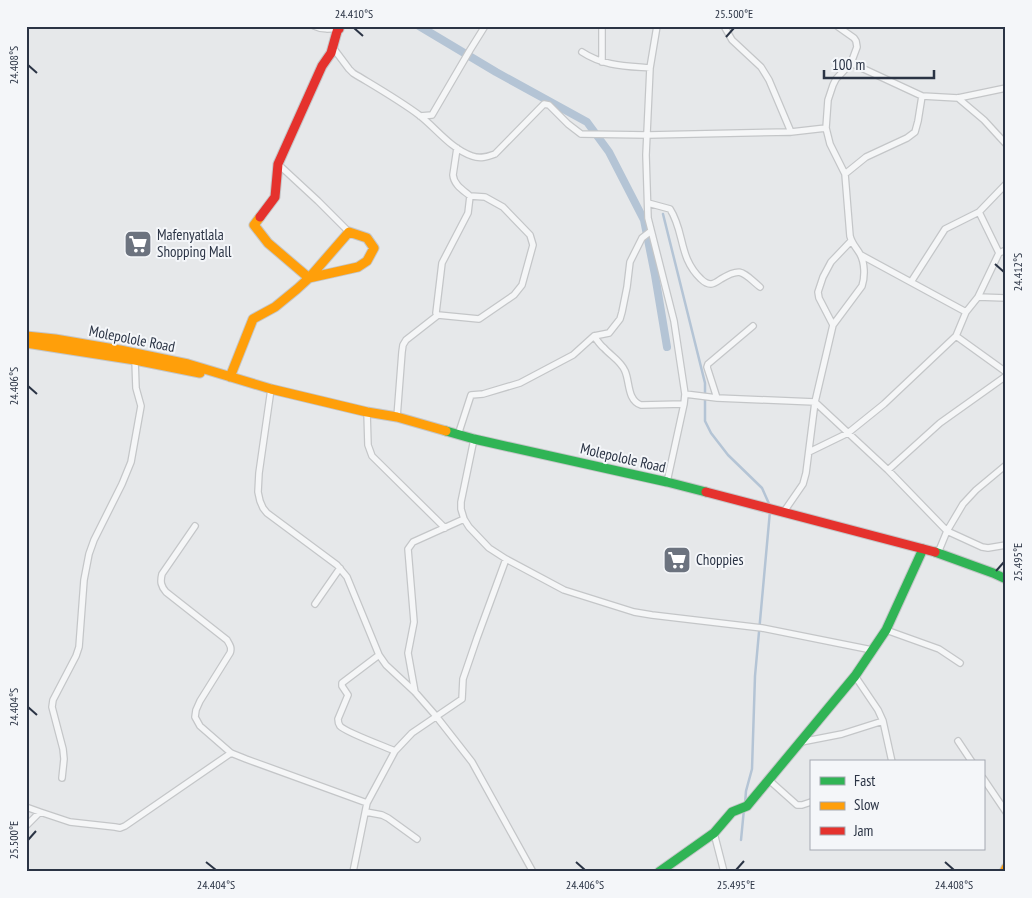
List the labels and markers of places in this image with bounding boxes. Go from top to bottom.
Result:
place label: Mafenyatlala Shopping Mall [157,225,232,261]
supermarket icon: Mafenyatlala Shopping Mall [123,229,153,259]
supermarket icon: Choppies [662,545,692,575]
place label: Choppies [696,550,744,569]

